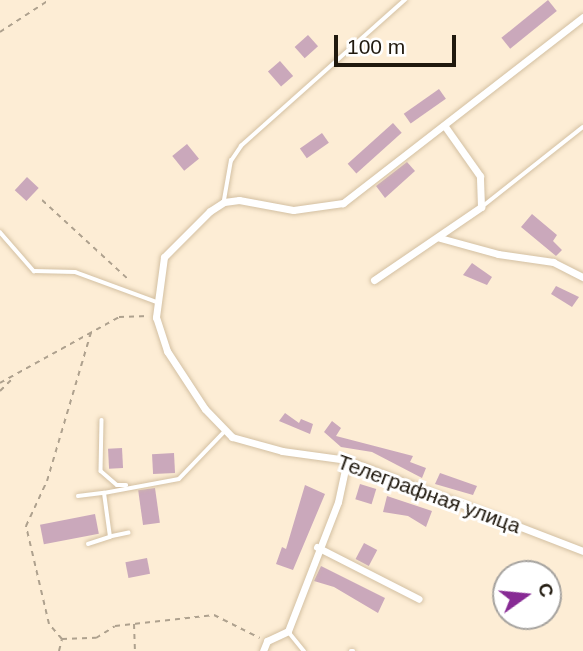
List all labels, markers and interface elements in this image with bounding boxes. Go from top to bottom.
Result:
scale bar [338,21,461,65]
text: 100 m [347,35,405,58]
street label: Телеграфная улица [334,449,524,539]
north arrow [492,560,562,630]
text: С [534,581,558,599]

